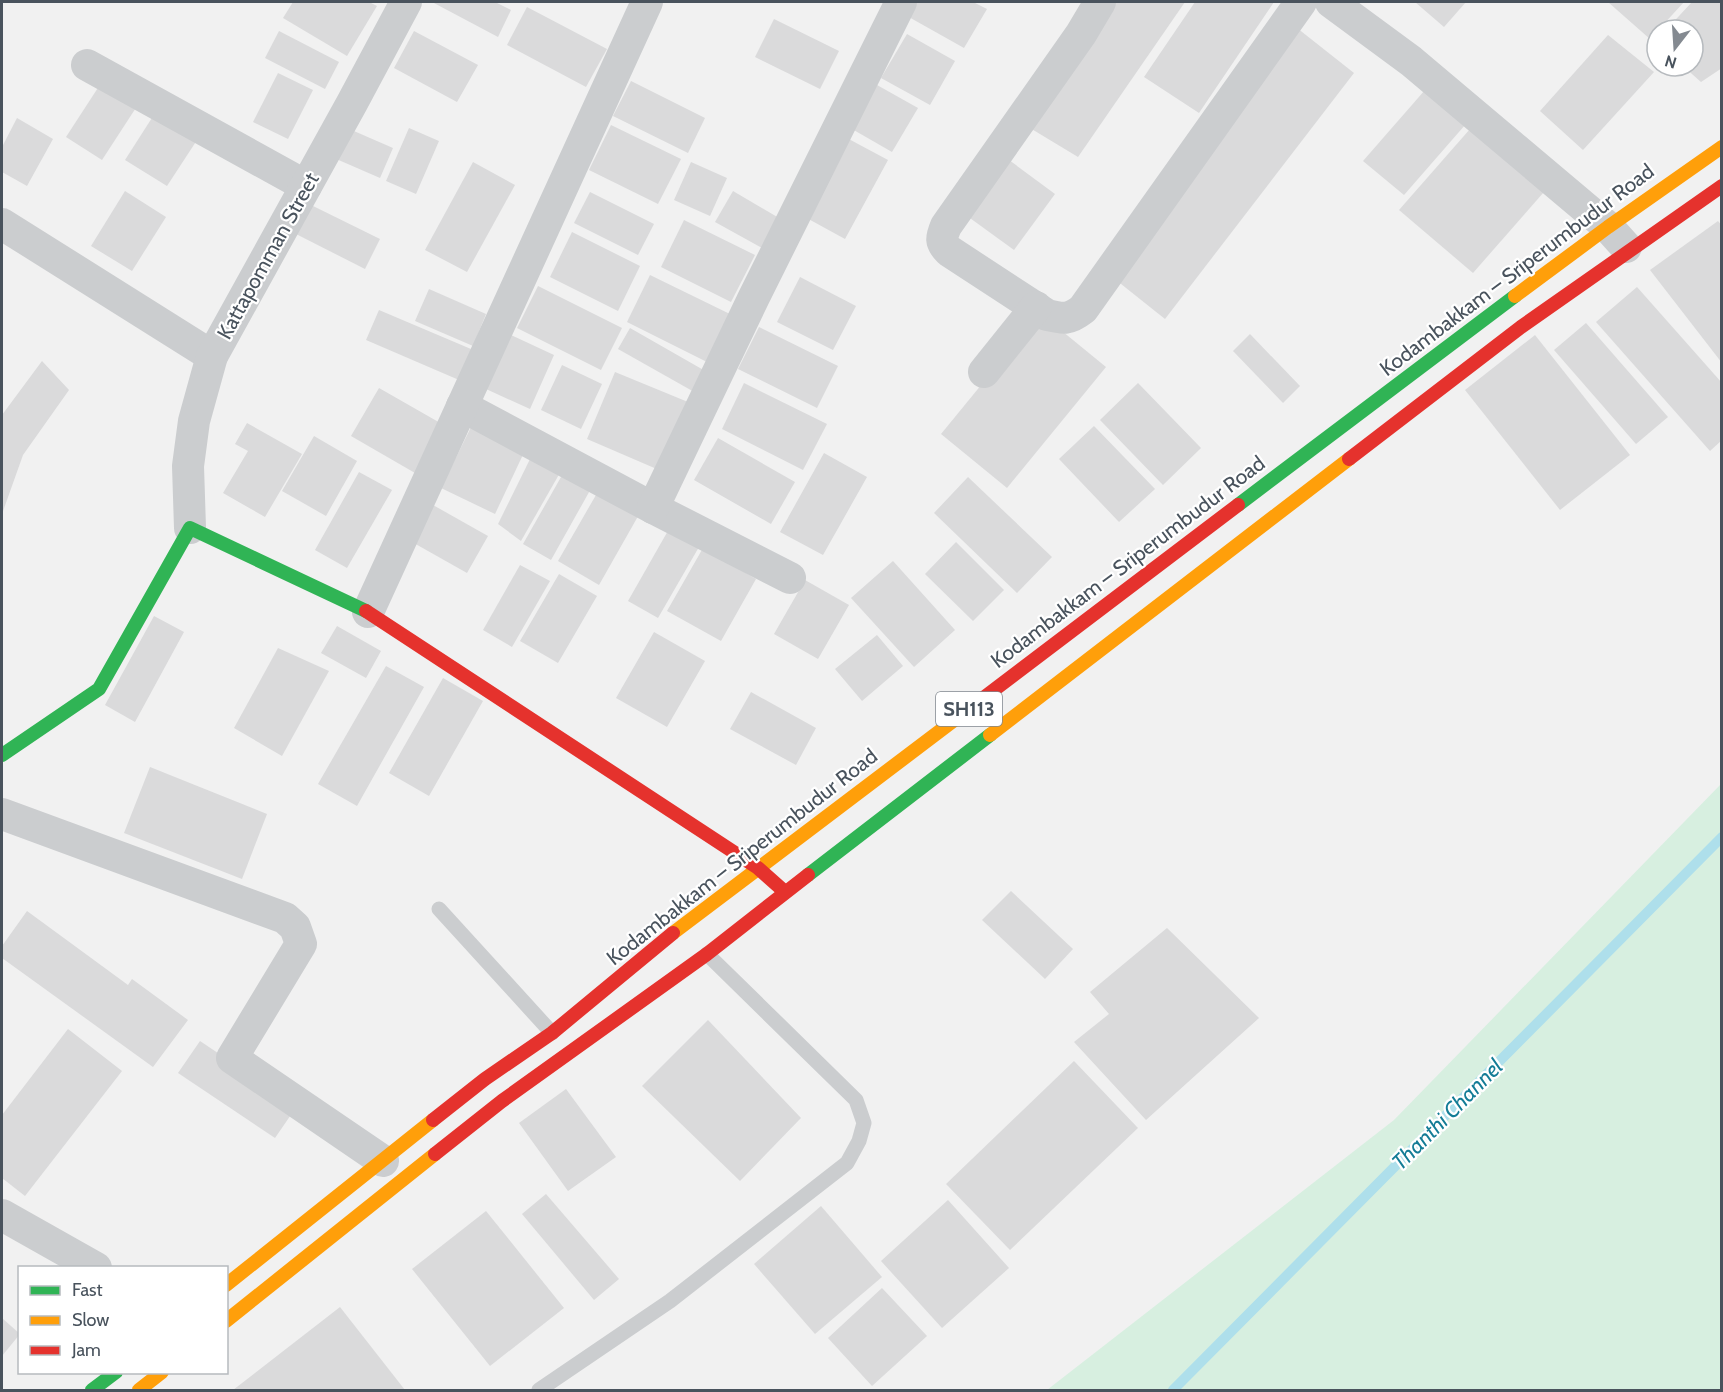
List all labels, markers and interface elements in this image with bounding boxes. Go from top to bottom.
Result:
north arrow [1645,18,1705,78]
text: N [1663,51,1679,73]
street label: Kodambakkam – Sriperumbudur Road [1375,158,1659,381]
street label: Kattapomman Street [211,168,324,343]
street label: Kodambakkam – Sriperumbudur Road [986,450,1270,673]
road number: SH113 [936,692,1002,726]
street label: Kodambakkam – Sriperumbudur Road [601,743,882,970]
water label: Thanthi Channel [1386,1053,1509,1175]
legend [18,1266,228,1374]
text: Fast [72,1279,103,1301]
text: Slow [72,1309,109,1331]
text: Jam [71,1339,101,1361]

